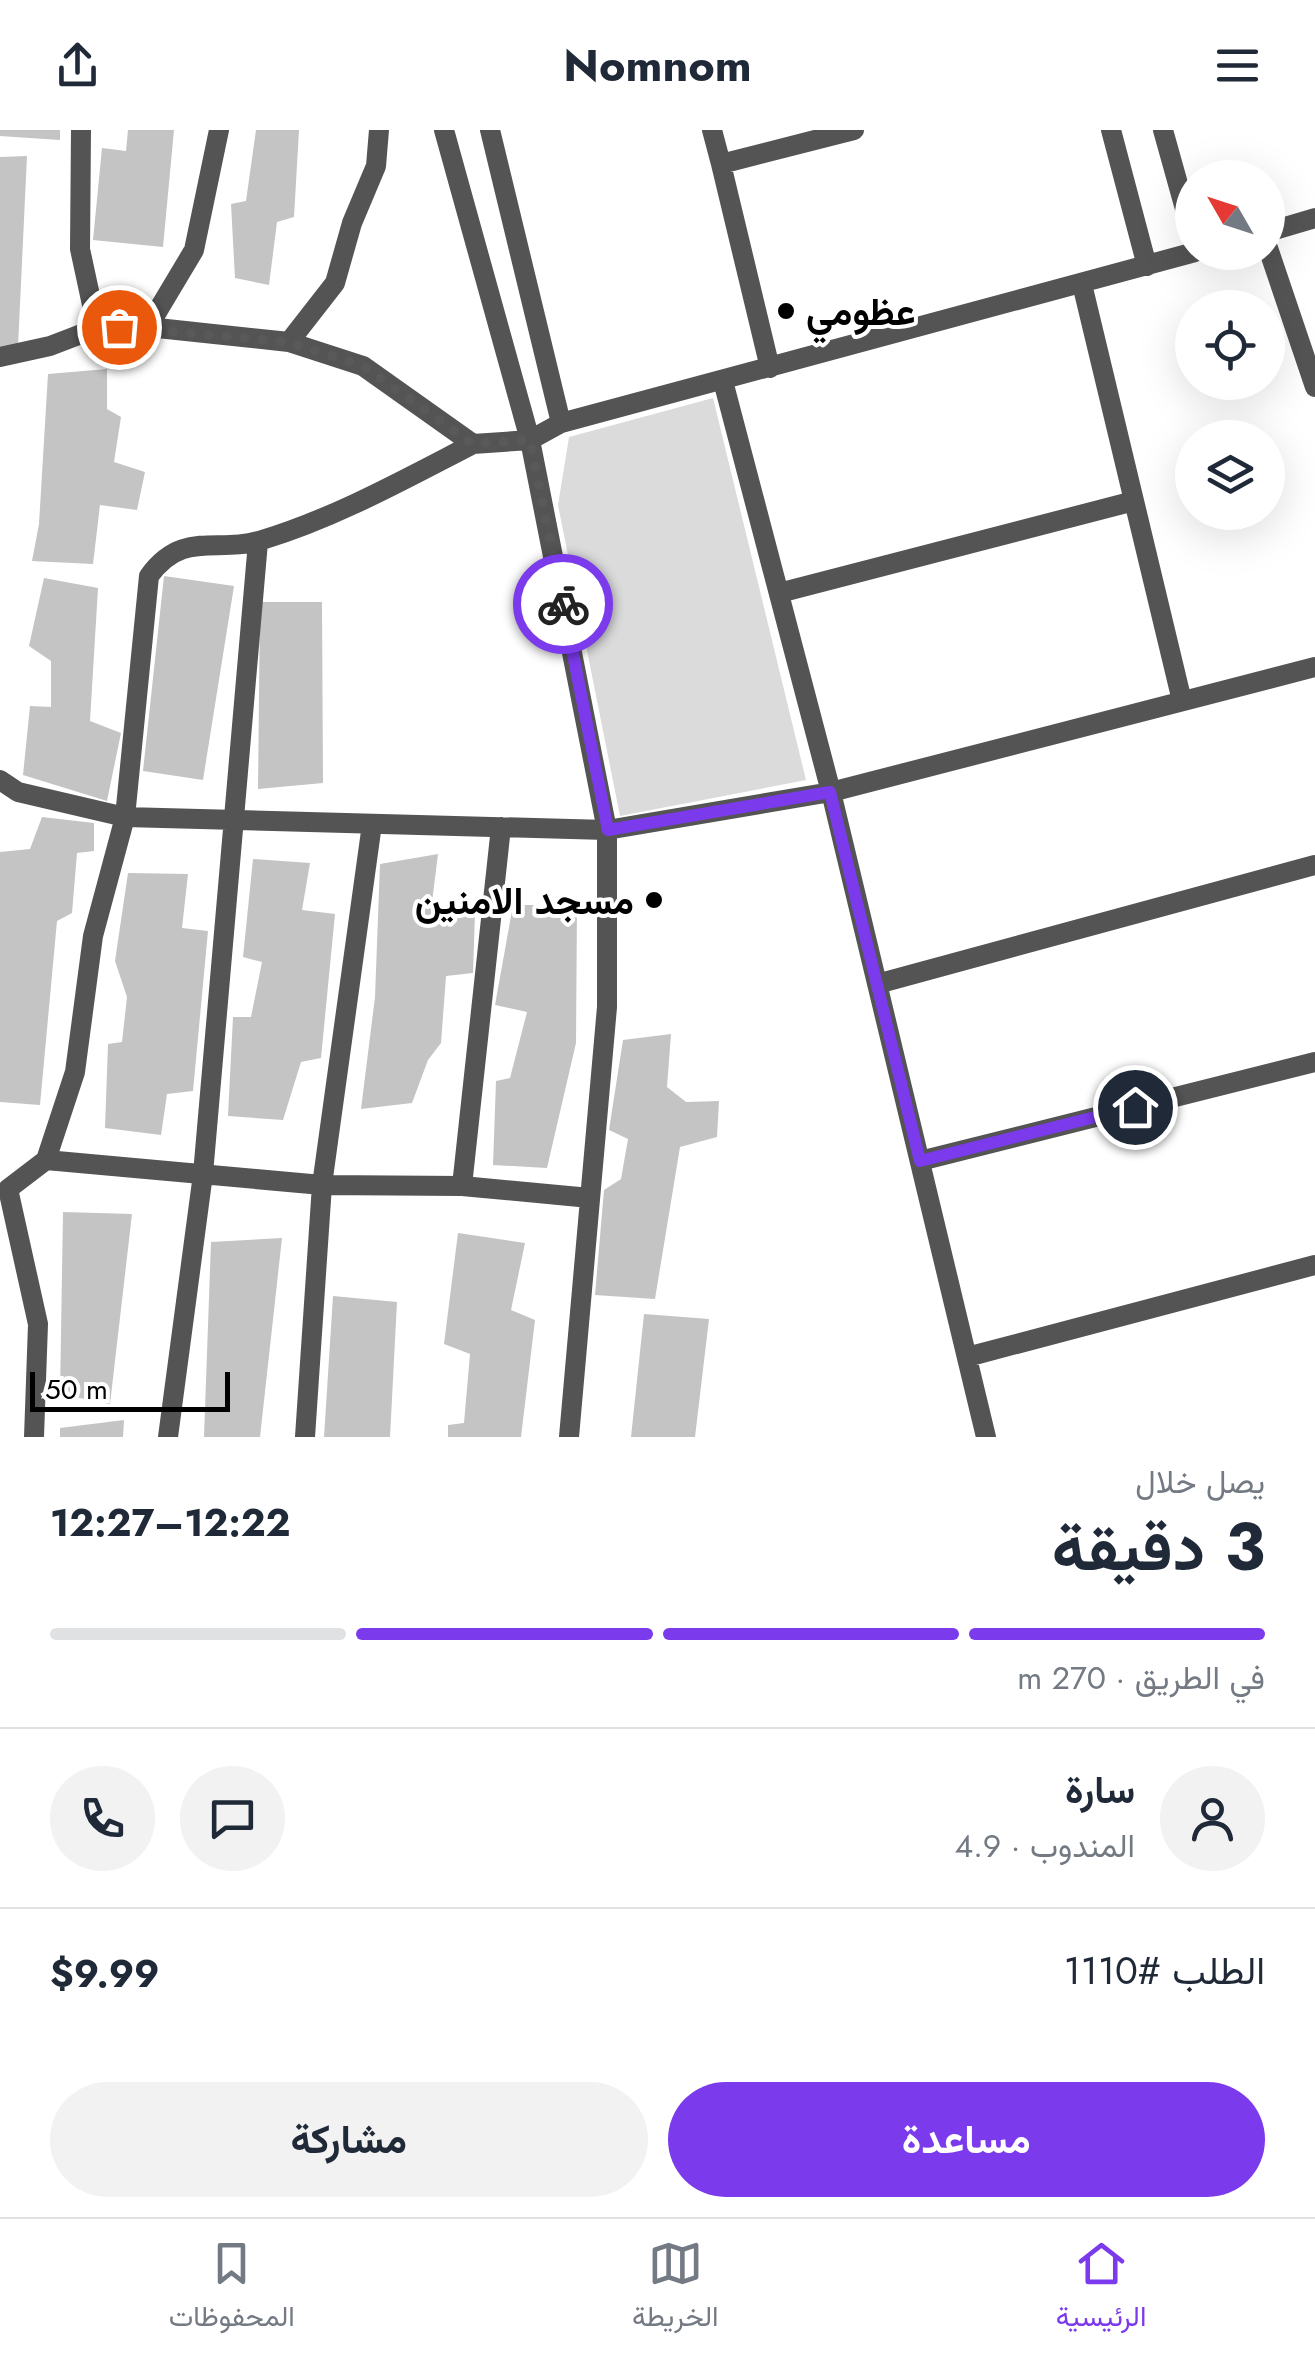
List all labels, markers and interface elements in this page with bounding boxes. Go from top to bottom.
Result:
text: Nomnom [563,33,752,98]
icon: share [50,38,105,93]
icon: menu [1210,38,1265,93]
north arrow [1175,160,1285,270]
map controls [1175,160,1285,530]
place label: عظومي [806,284,915,344]
pin [77,285,162,370]
button: locate [1175,290,1285,400]
icon: bag [92,300,147,355]
marker: عظومي [775,300,797,322]
button: layers [1175,420,1285,530]
courier [513,554,613,654]
icon: bike [536,577,591,632]
place label: مسجد الامنين [415,873,634,928]
marker: مسجد الامنين [643,889,665,911]
pin [1093,1065,1178,1150]
icon: home [1108,1080,1163,1135]
scale bar [30,1367,230,1412]
text: 50 m [45,1369,108,1410]
text: يصل خلال [1135,1459,1265,1505]
text: 12:22–12:27 [50,1495,291,1550]
text: 3 دقيقة [1052,1500,1265,1594]
text: في الطريق · 270 m [1017,1655,1265,1701]
text: سارة [1065,1762,1135,1817]
button: phone [50,1766,155,1871]
button: chat [180,1766,285,1871]
button: person [1160,1766,1265,1871]
text: المندوب · 4.9 [955,1823,1135,1869]
text: الطلب #1110 [1064,1943,1265,1998]
text: $9.99 [50,1946,159,2001]
button: مشاركة [50,2082,648,2197]
button: مساعدة [668,2082,1265,2197]
tab: المحفوظات [169,2236,295,2341]
tab: الخريطة [632,2236,719,2341]
tab: الرئيسية [1056,2236,1146,2341]

